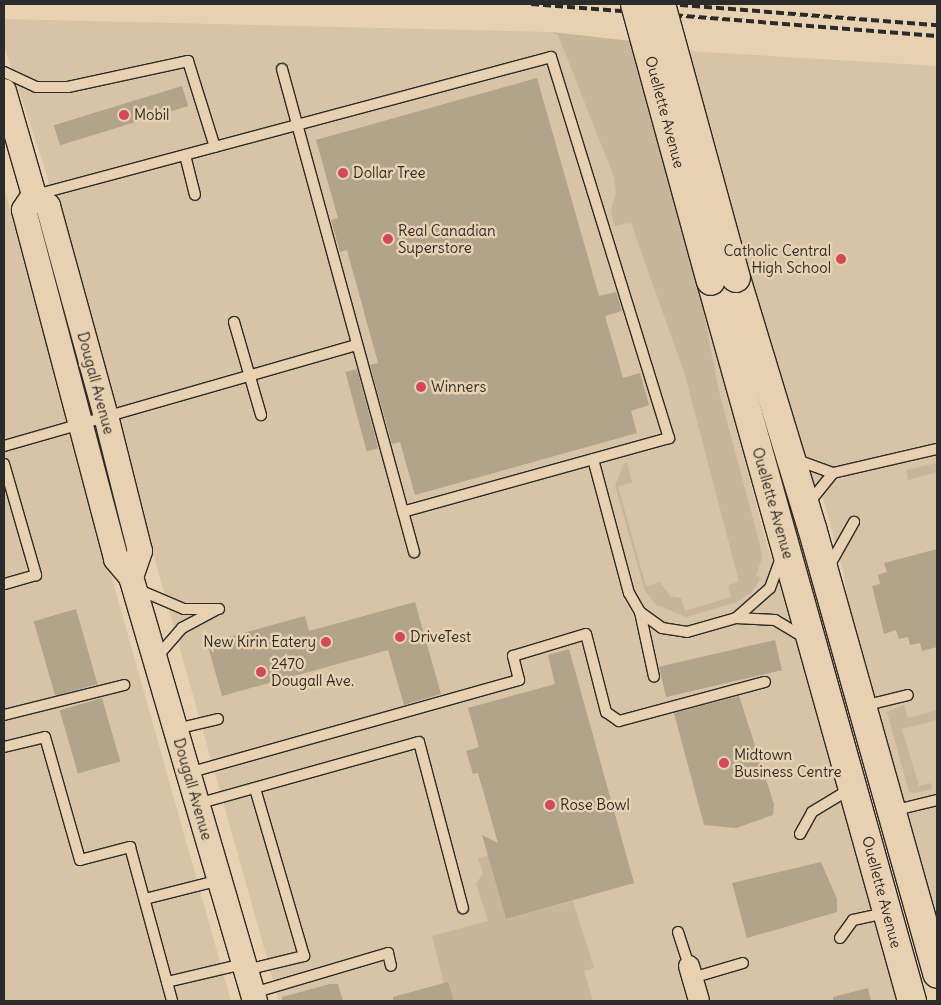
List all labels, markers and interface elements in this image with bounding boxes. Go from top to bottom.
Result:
street label: Ouellette Avenue [641,54,689,170]
place label: Mobil [134,106,169,124]
marker: Mobil [118,109,130,121]
place label: Dollar Tree [353,164,426,182]
marker: Dollar Tree [337,167,349,179]
place label: Real Canadian Superstore [398,221,496,256]
marker: Real Canadian Superstore [382,233,394,245]
place label: Catholic Central High School [724,241,831,276]
marker: Catholic Central High School [835,253,847,265]
street label: Dougall Avenue [74,330,118,436]
place label: Winners [431,378,486,396]
marker: Winners [415,381,427,393]
street label: Ouellette Avenue [748,445,798,561]
place label: DriveTest [410,628,471,646]
marker: DriveTest [394,631,406,643]
place label: New Kirin Eatery [203,633,316,651]
marker: New Kirin Eatery [320,636,332,648]
place label: 2470 Dougall Ave. [271,654,354,689]
marker: 2470 Dougall Ave. [255,666,267,678]
street label: Dougall Avenue [170,736,216,842]
place label: Midtown Business Centre [734,745,842,780]
marker: Midtown Business Centre [718,757,730,769]
place label: Rose Bowl [560,796,630,814]
marker: Rose Bowl [544,799,556,811]
street label: Ouellette Avenue [858,834,906,950]

